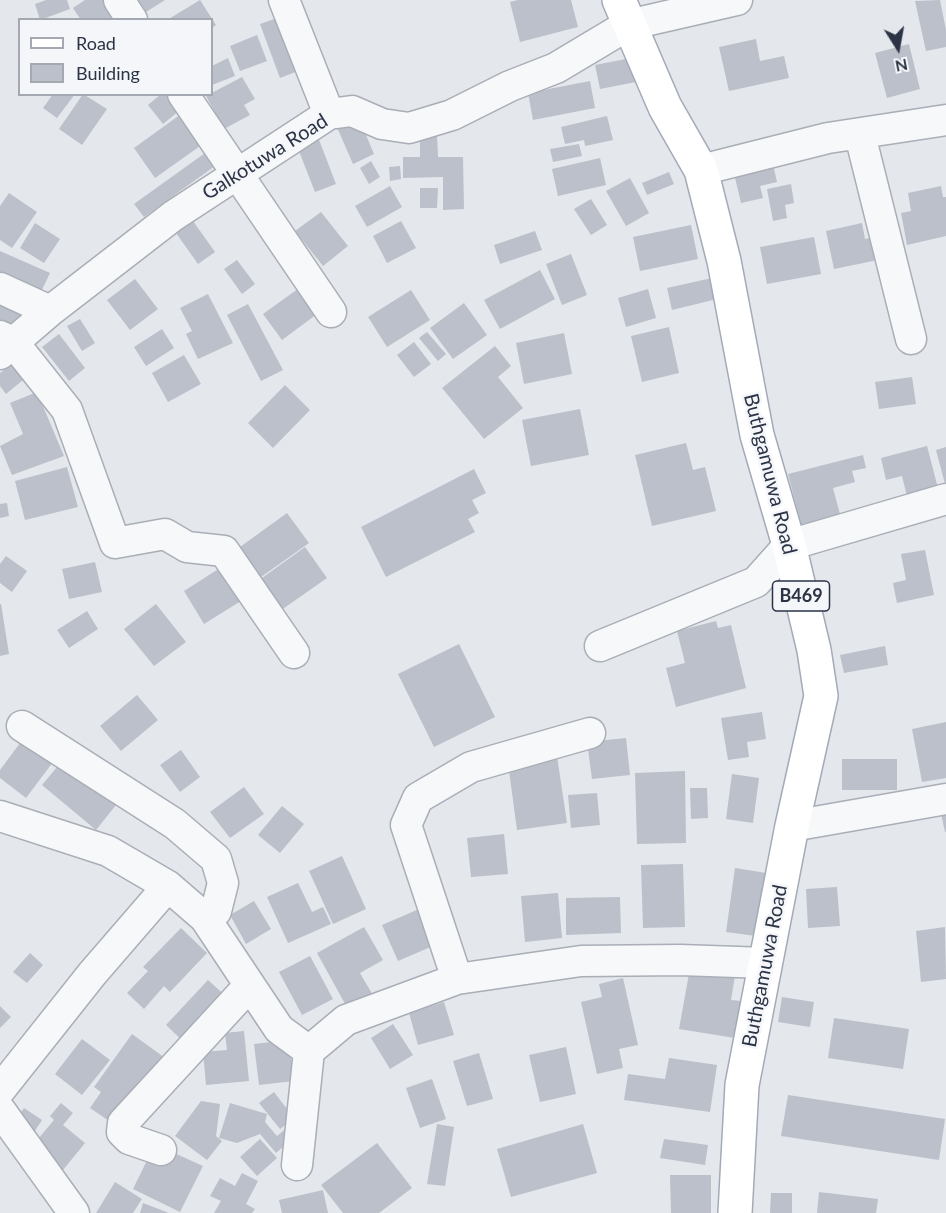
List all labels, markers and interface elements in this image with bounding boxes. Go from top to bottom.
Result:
legend [18,18,213,96]
north arrow [868,18,928,78]
text: Road [76,32,116,54]
text: N [894,56,909,77]
text: Building [76,62,140,84]
street label: Galkotuwa Road [198,109,332,205]
street label: Buthgamuwa Road [738,391,802,557]
road number: B469 [772,581,830,611]
street label: Buthgamuwa Road [737,883,793,1049]

